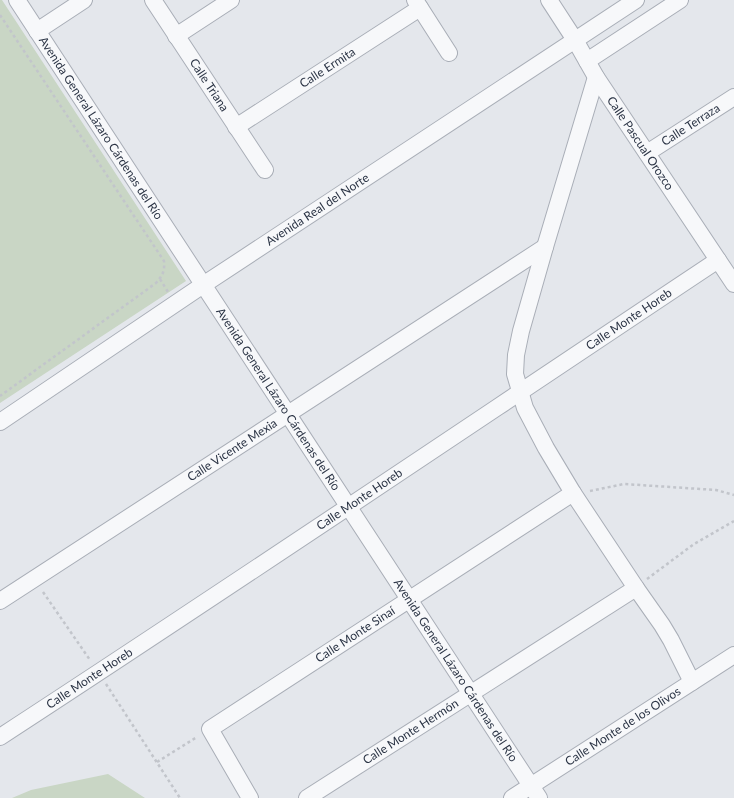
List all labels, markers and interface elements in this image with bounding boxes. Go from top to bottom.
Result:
street label: Avenida General Lázaro Cárdenas del Río [36,33,167,222]
street label: Calle Ermita [297,44,358,91]
street label: Calle Triana [187,56,232,114]
street label: Calle Pascual Orozco [604,93,677,193]
street label: Calle Terraza [658,100,723,149]
street label: Avenida Real del Norte [263,170,372,249]
street label: Calle Monte Horeb [583,285,675,353]
street label: Avenida General Lázaro Cárdenas del Río [213,305,344,493]
street label: Calle Vicente Mexia [184,415,280,484]
street label: Calle Monte Horeb [313,465,405,533]
street label: Avenida General Lázaro Cárdenas del Río [391,576,521,765]
street label: Calle Monte Sinaí [312,602,399,666]
street label: Calle Monte Horeb [43,644,135,712]
street label: Calle Monte de los Olivos [562,683,683,769]
street label: Calle Monte Hermón [360,695,461,767]

